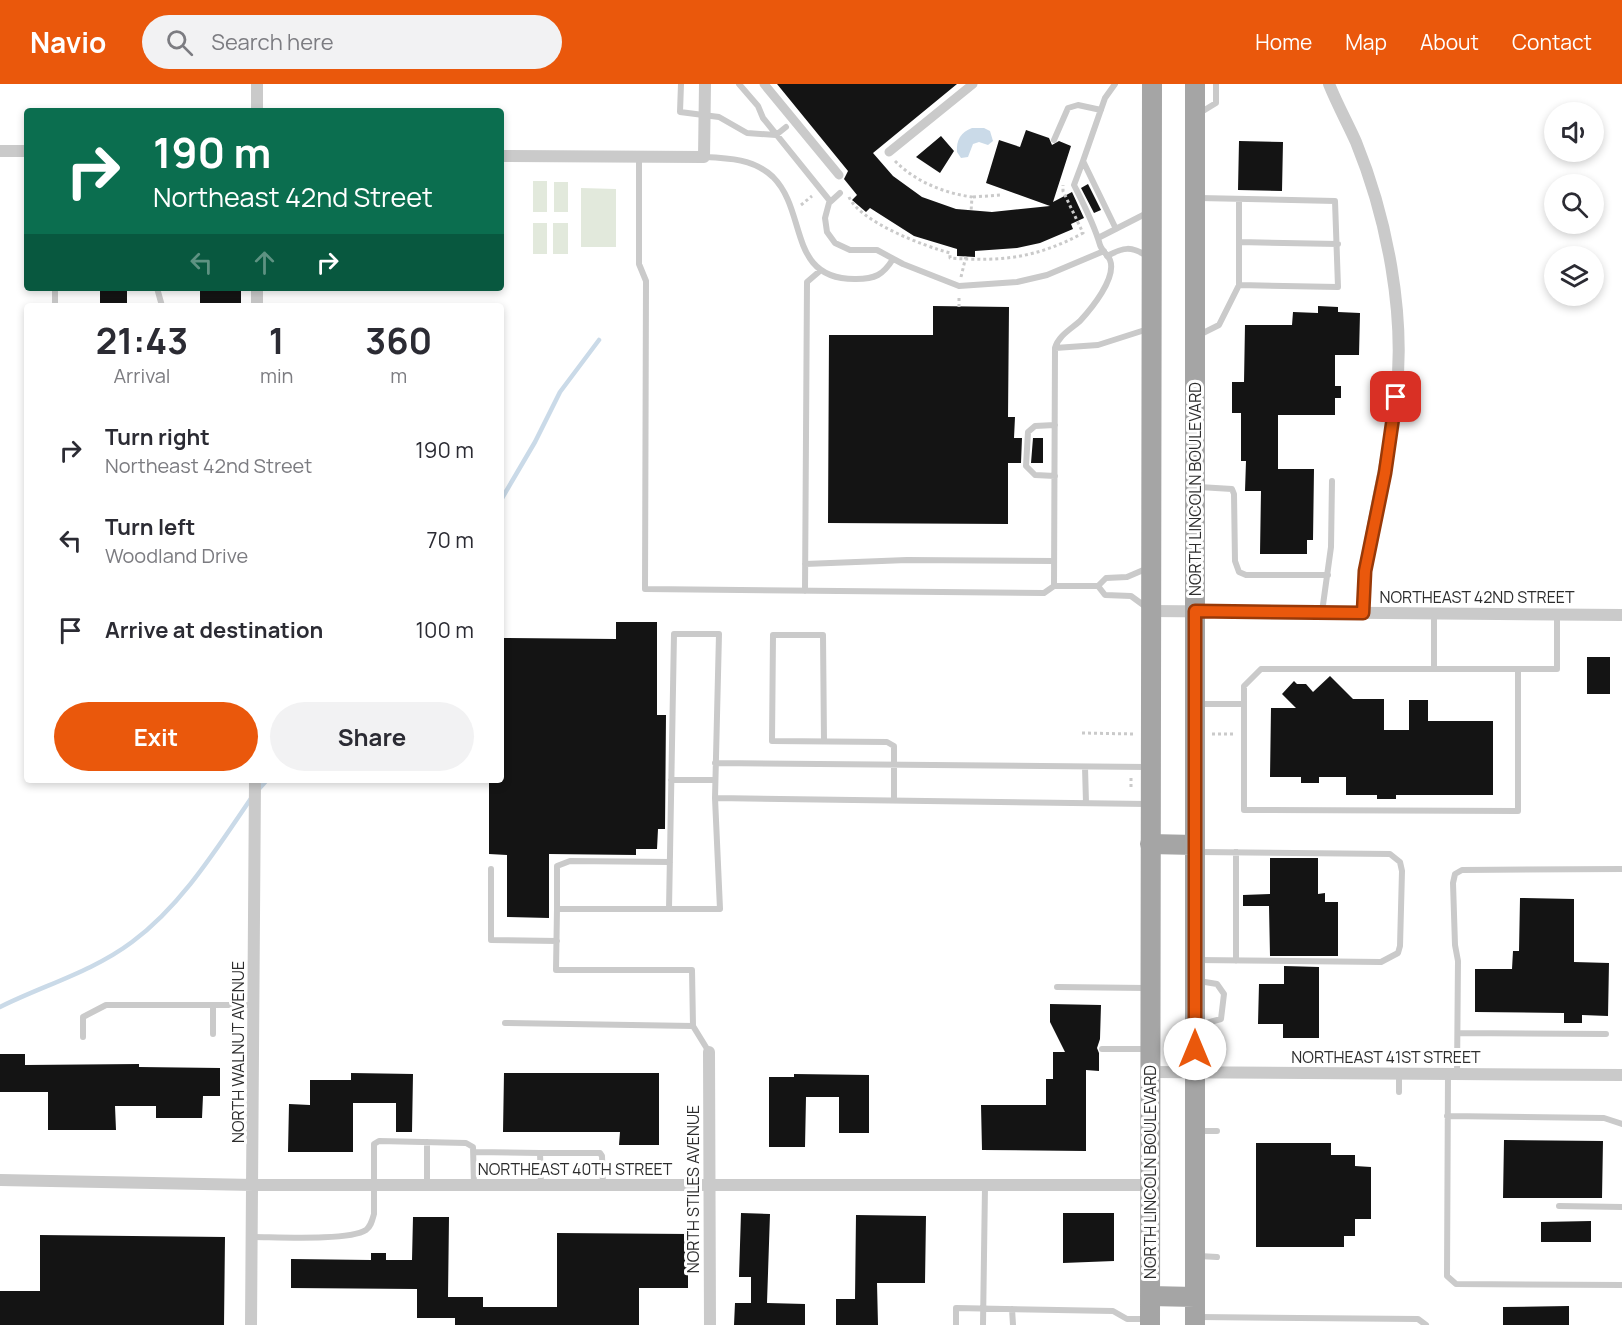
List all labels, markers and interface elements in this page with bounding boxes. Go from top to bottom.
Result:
search box [142,15,562,69]
text: Navio [30,23,106,61]
icon: search [163,26,196,59]
text: Search here [211,27,334,57]
text: Home [1255,28,1312,56]
text: Map [1345,28,1387,56]
text: About [1420,28,1479,56]
text: Contact [1512,28,1592,56]
map controls [1544,102,1604,306]
button: sound [1544,102,1604,162]
text: 190 m [153,123,271,181]
icon: right [54,132,132,210]
button: search [1544,174,1604,234]
text: Northeast 42nd Street [153,178,433,215]
icon: left [185,246,218,279]
icon: ahead [248,246,281,279]
icon: right [311,246,344,279]
button: layers [1544,246,1604,306]
text: 21:43 [96,316,188,365]
text: 1 [269,316,285,365]
text: 360 [365,316,432,365]
text: Arrival [113,362,171,389]
text: min [260,362,293,389]
text: m [390,362,407,389]
pin [1370,371,1421,422]
icon: arrive [1379,380,1412,413]
street label: NORTH LINCOLN BOULEVARD [1184,382,1206,596]
text: Turn right [105,422,210,452]
icon: right [54,434,87,467]
text: 190 m [415,435,474,465]
text: Northeast 42nd Street [105,452,312,479]
text: Turn left [105,512,195,542]
icon: left [54,524,87,557]
text: 70 m [426,525,474,555]
text: Woodland Drive [105,542,248,569]
street label: NORTHEAST 42ND STREET [1380,586,1575,608]
icon: arrive [54,614,87,647]
text: Arrive at destination [105,615,323,645]
text: 100 m [416,615,474,645]
button: Exit [54,702,258,771]
button: Share [270,702,474,771]
street label: NORTH WALNUT AVENUE [227,961,249,1143]
position arrow [1163,1017,1227,1081]
street label: NORTHEAST 41ST STREET [1291,1046,1481,1068]
street label: NORTH LINCOLN BOULEVARD [1139,1065,1161,1279]
street label: NORTH STILES AVENUE [682,1105,704,1273]
street label: NORTHEAST 40TH STREET [478,1158,673,1180]

